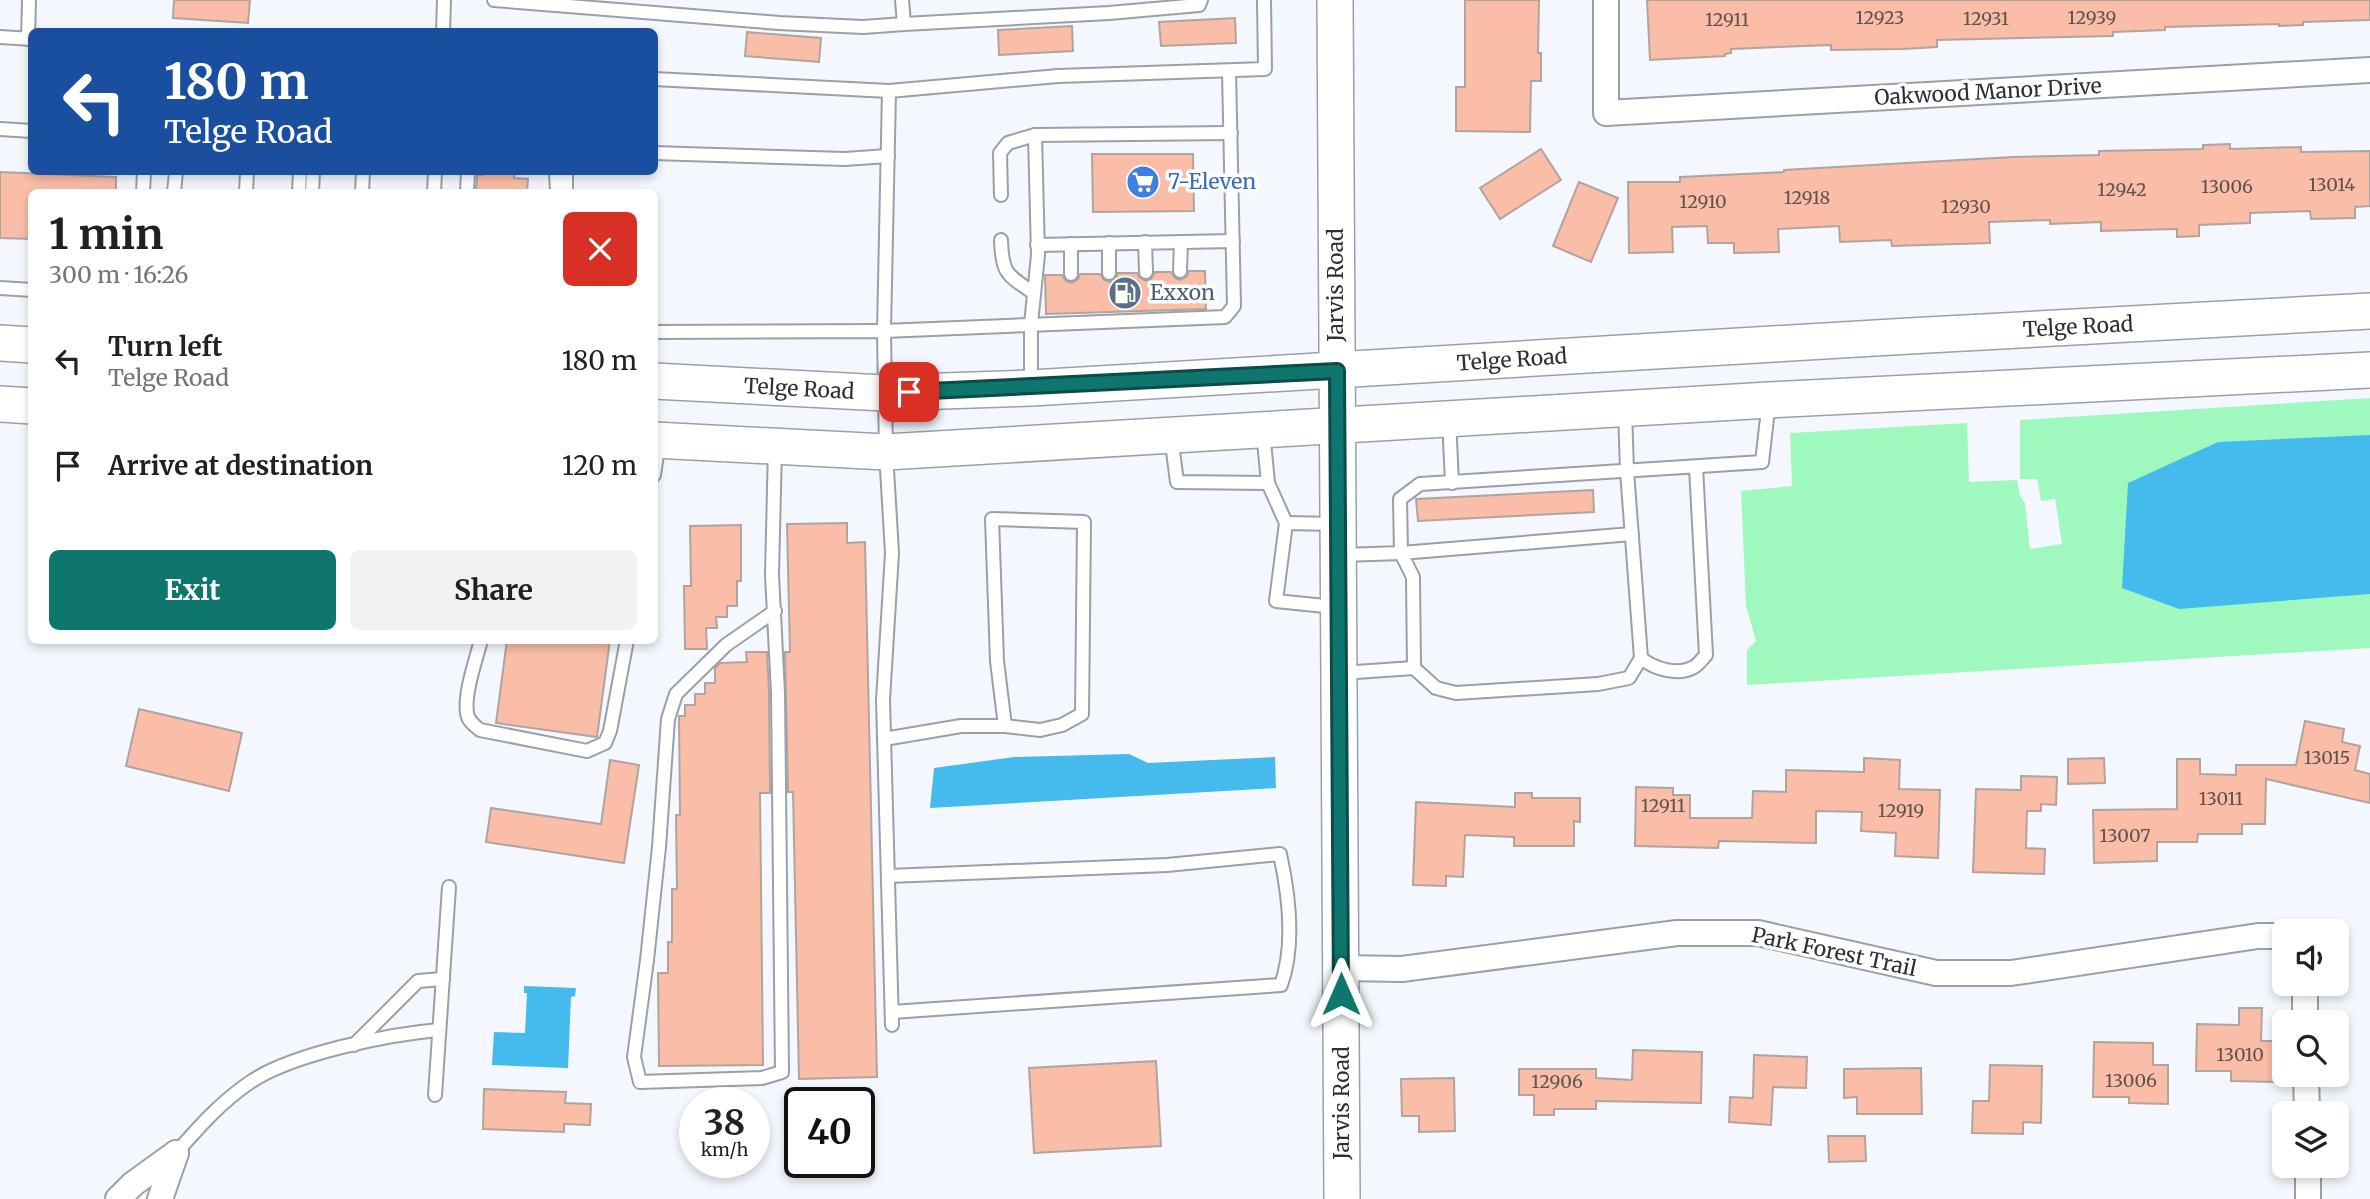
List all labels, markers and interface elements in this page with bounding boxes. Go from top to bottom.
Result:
house number: 12923 [1856,6,1904,29]
house number: 12939 [2068,6,2116,29]
house number: 12931 [1963,7,2009,30]
house number: 12911 [1705,8,1749,31]
text: 180 m [164,51,309,112]
icon: left [49,56,140,147]
street label: Oakwood Manor Drive [1874,72,2102,111]
text: Telge Road [164,112,333,152]
supermarket icon: 7-Eleven [1124,163,1162,201]
place label: 7-Eleven [1168,168,1256,195]
house number: 13014 [2309,173,2355,196]
house number: 13006 [2201,175,2253,198]
house number: 12942 [2097,178,2147,201]
house number: 12918 [1784,186,1830,209]
house number: 12910 [1679,190,1727,213]
house number: 12930 [1941,195,1991,218]
text: 1 min [49,208,163,260]
button: close [563,212,637,286]
street label: Jarvis Road [1322,228,1349,343]
text: 300 m · 16:26 [49,260,189,289]
fuel station icon: Exxon [1106,274,1144,312]
place label: Exxon [1150,279,1215,306]
street label: Telge Road [2022,310,2134,343]
text: Turn left [108,330,222,363]
icon: left [49,342,87,380]
street label: Telge Road [1456,342,1568,377]
text: 180 m [562,344,637,377]
pin [879,362,939,422]
text: Telge Road [108,363,229,392]
street label: Telge Road [743,372,855,405]
icon: arrive [890,373,928,411]
icon: arrive [49,447,87,485]
text: Arrive at destination [108,449,373,482]
text: 120 m [562,449,637,482]
button: Exit [49,550,336,630]
button: Share [350,550,637,630]
house number: 13015 [2304,746,2350,769]
house number: 13011 [2199,787,2243,810]
house number: 12911 [1641,794,1685,817]
house number: 12919 [1878,799,1924,822]
house number: 13007 [2100,824,2150,847]
map controls [2272,919,2349,1178]
button: sound [2272,919,2349,996]
street label: Park Forest Trail [1749,921,1919,982]
position arrow [1304,957,1378,1031]
button: search [2272,1010,2349,1087]
house number: 13010 [2216,1043,2264,1066]
street label: Jarvis Road [1328,1046,1355,1161]
house number: 13006 [2105,1069,2157,1092]
house number: 12906 [1531,1070,1583,1093]
speed limit sign: 40 [784,1087,875,1178]
text: 38 [704,1101,745,1145]
button: layers [2272,1101,2349,1178]
text: km/h [701,1138,748,1161]

